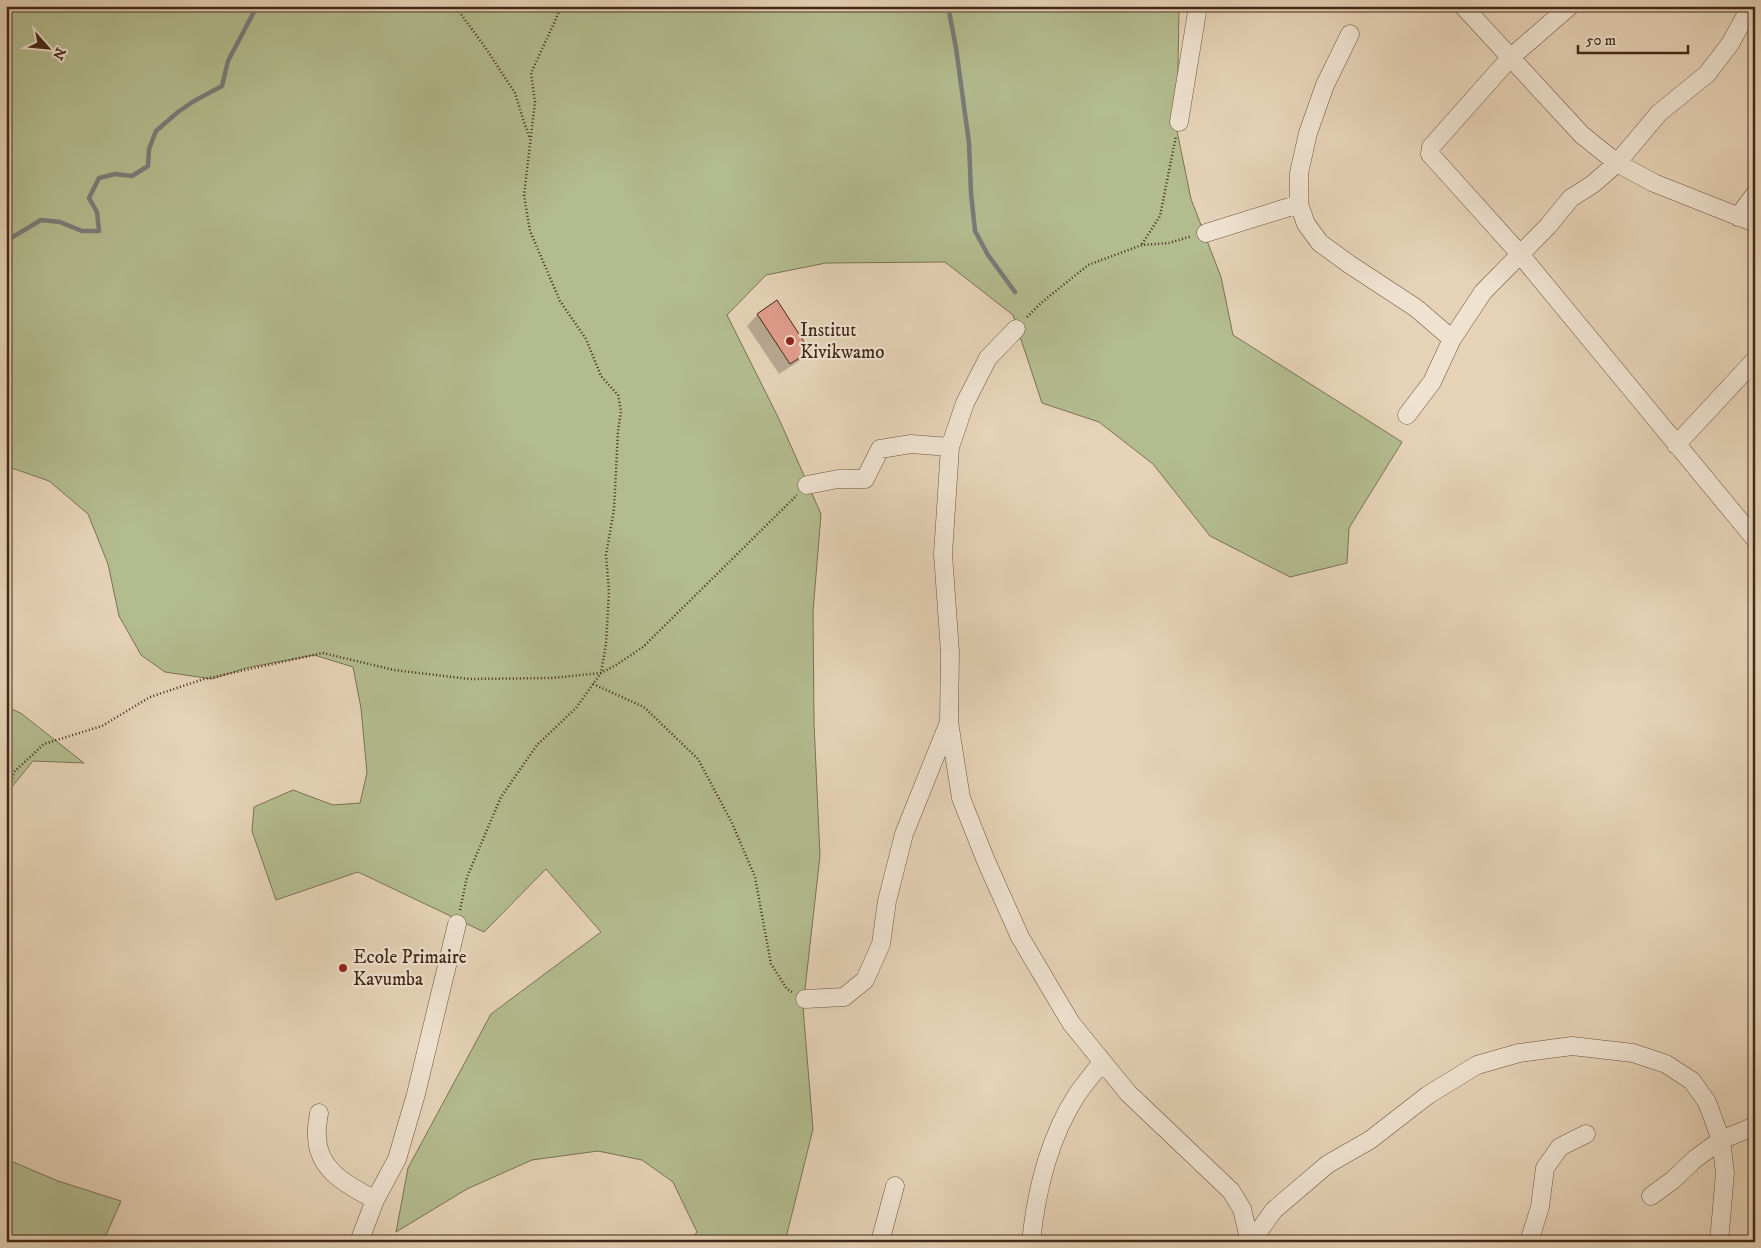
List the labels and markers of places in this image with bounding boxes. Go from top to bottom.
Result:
place label: Institut Kivikwamo [800,319,885,364]
marker: Institut Kivikwamo [784,335,796,347]
place label: Ecole Primaire Kavumba [353,946,467,991]
marker: Ecole Primaire Kavumba [337,962,349,974]

